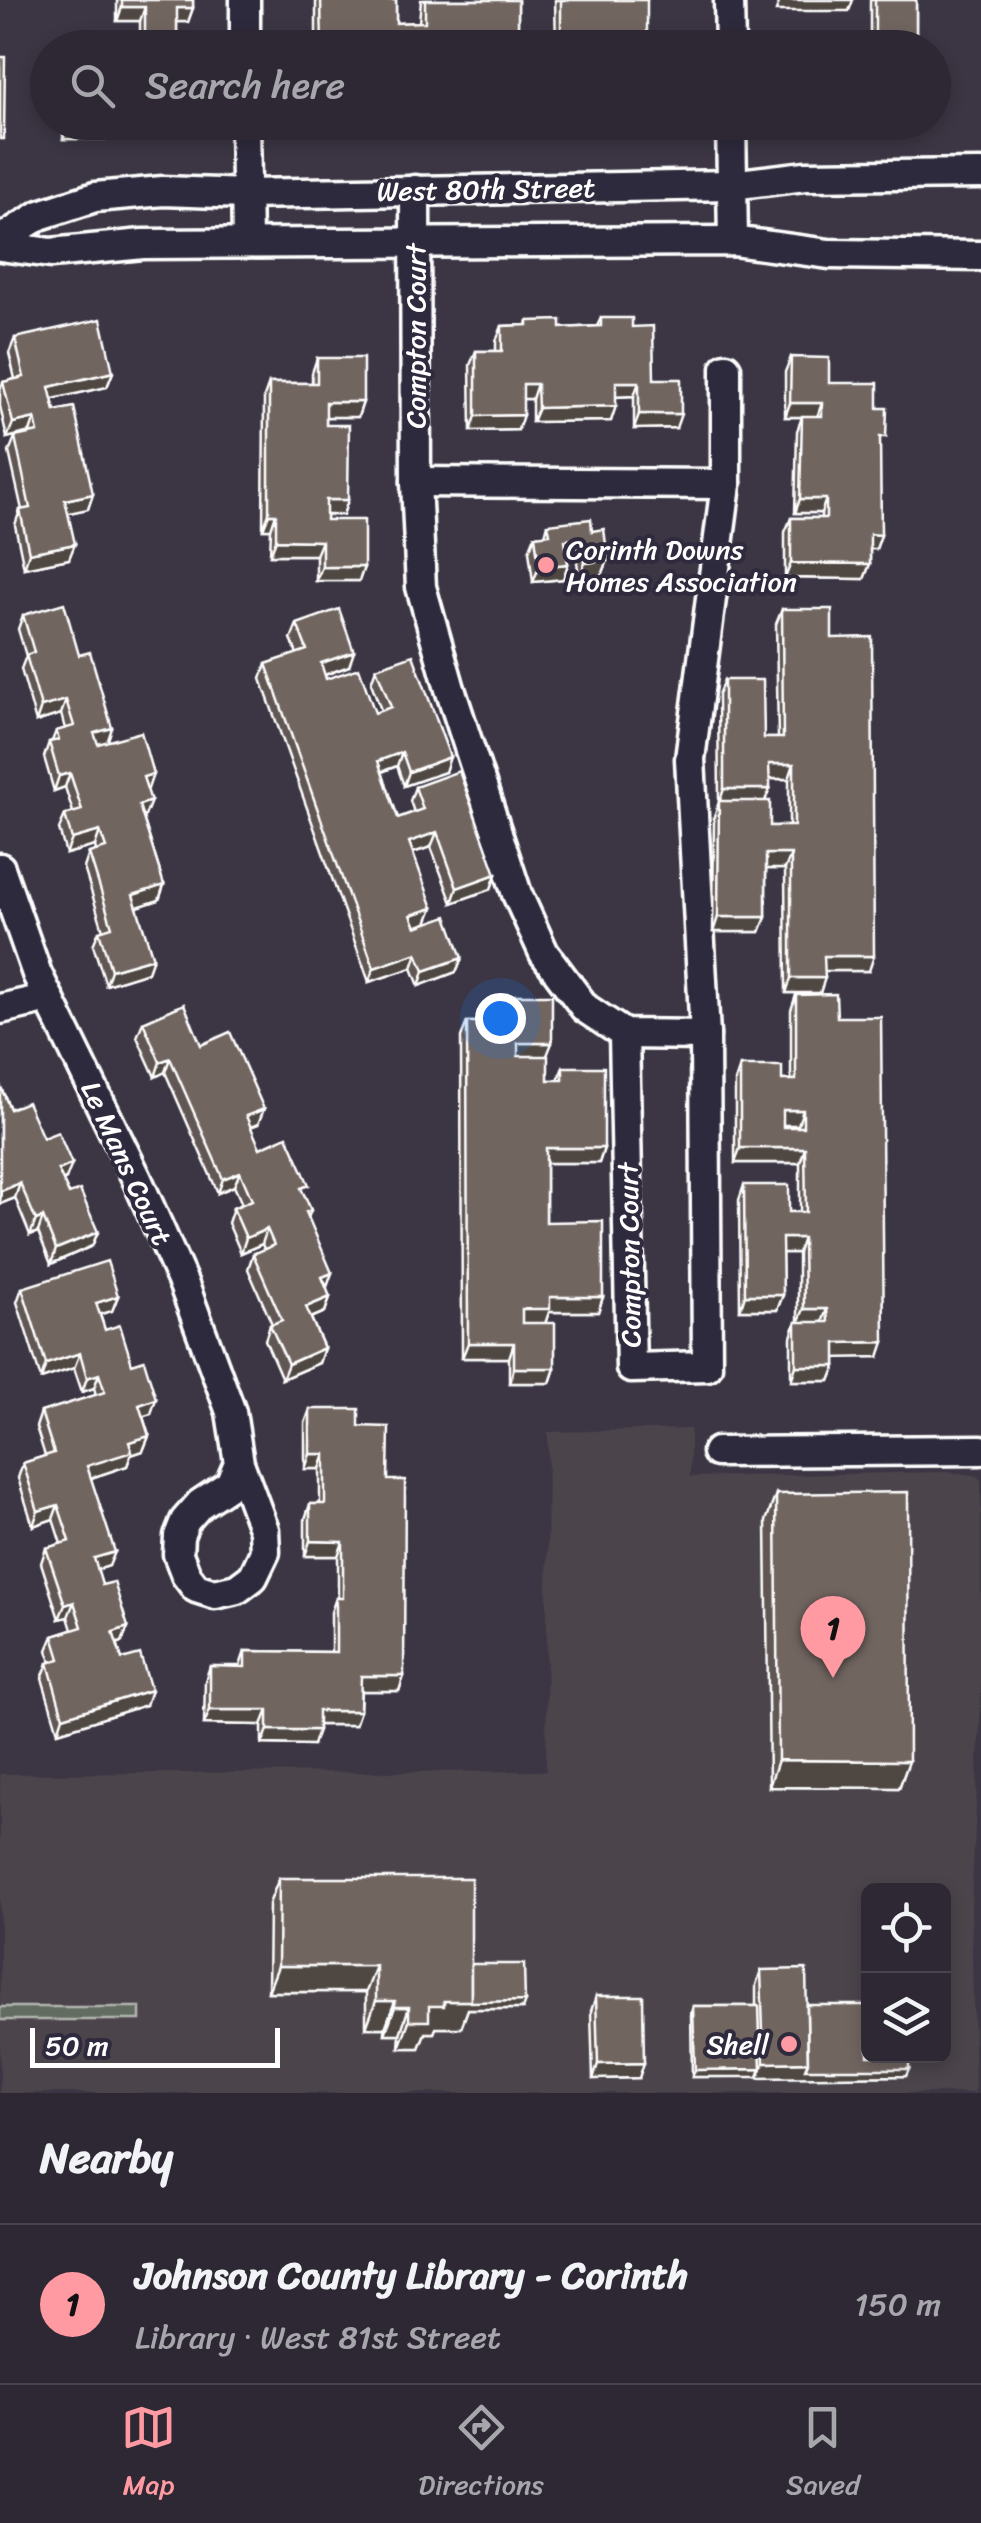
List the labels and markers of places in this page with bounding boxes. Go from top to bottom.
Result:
place label: Corinth Downs Homes Association [566,525,797,606]
marker: Corinth Downs Homes Association [535,554,557,576]
pin: 1 [800,1596,866,1678]
place label: Shell [706,2020,770,2069]
marker: Shell [778,2033,800,2055]

